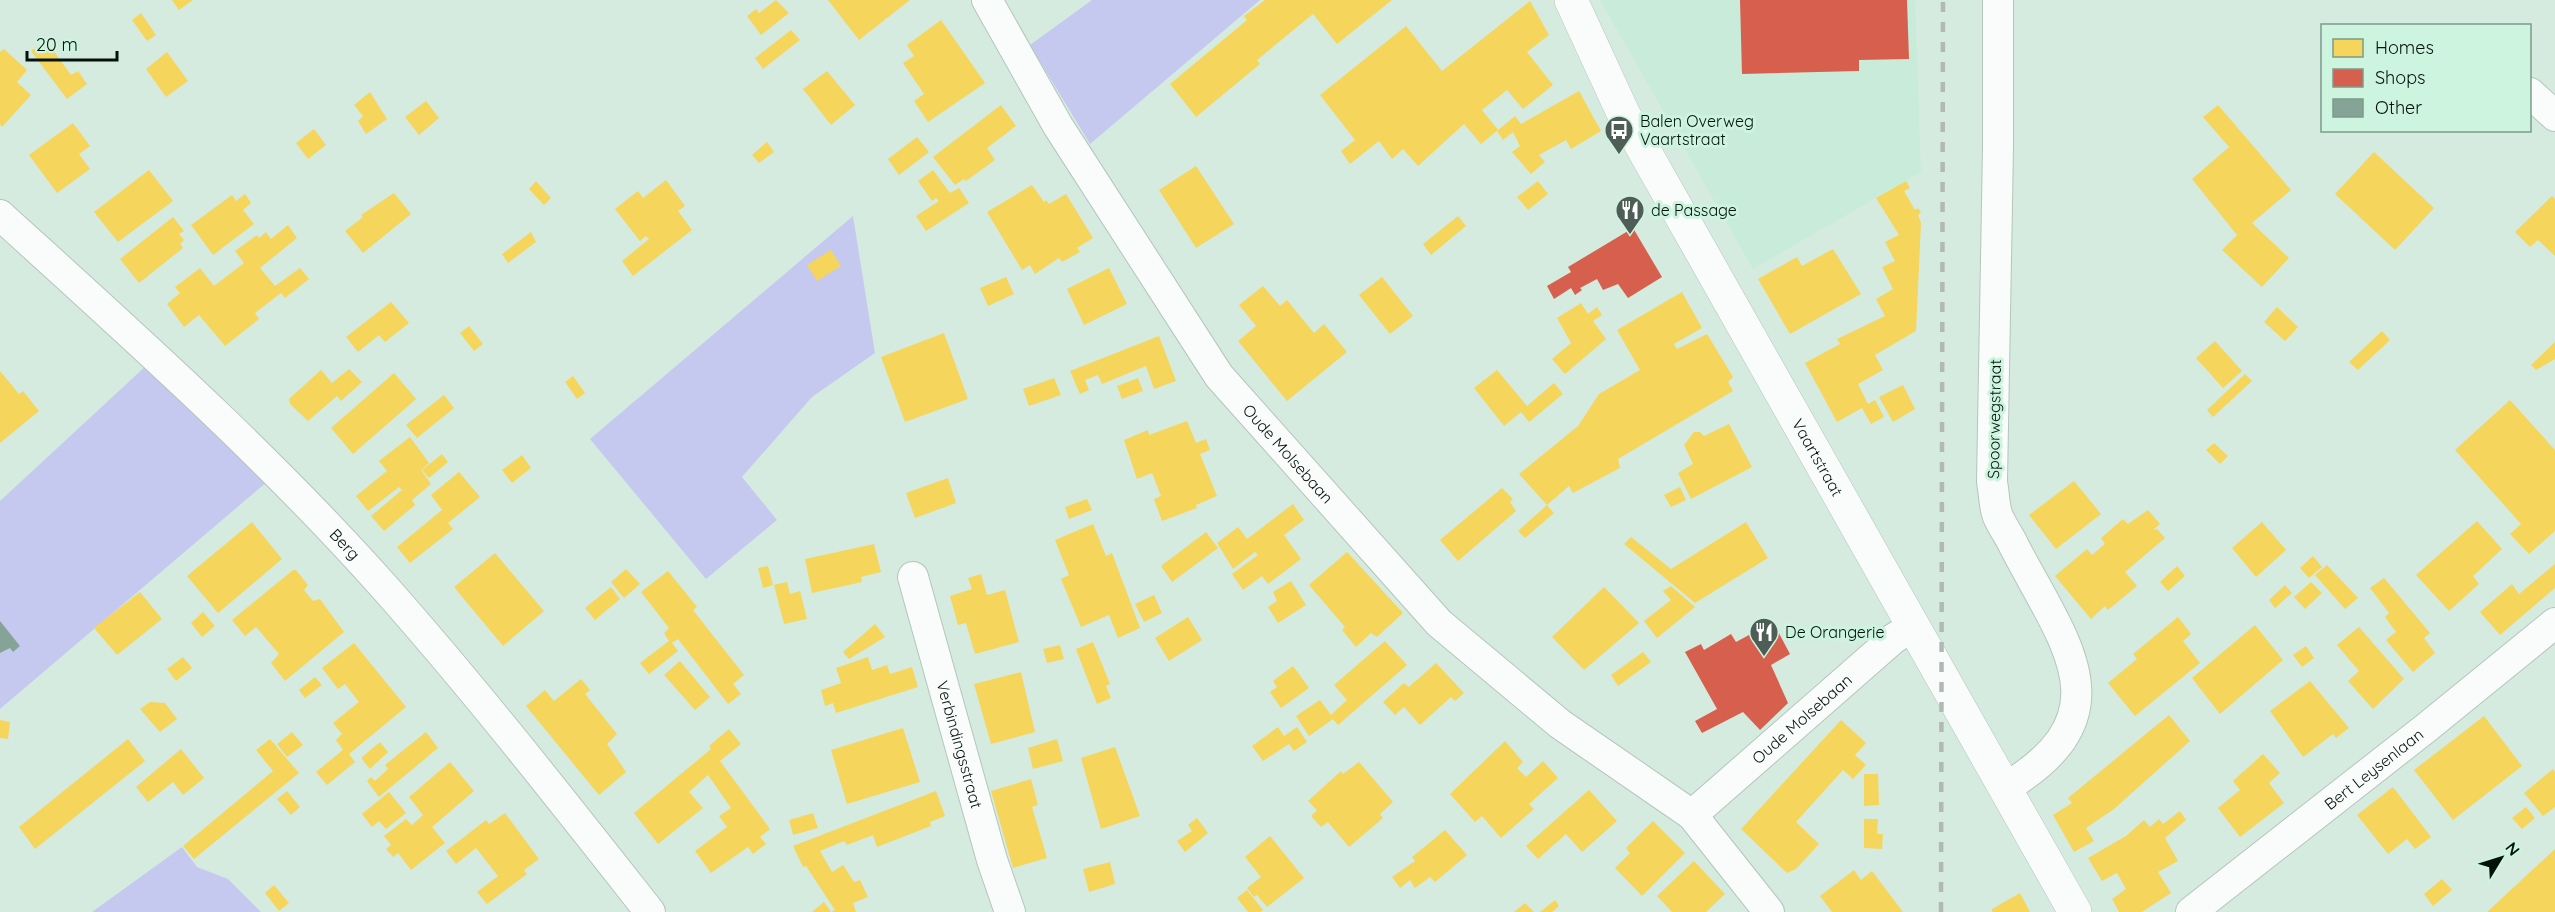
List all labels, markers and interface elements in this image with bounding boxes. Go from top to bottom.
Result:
scale bar [27,24,117,62]
legend [2321,24,2531,132]
text: 20 m [36,33,78,56]
text: Homes [2375,36,2434,59]
text: Shops [2375,66,2426,89]
text: Other [2375,96,2422,119]
place label: Balen Overweg Vaartstraat [1640,111,1754,149]
bus stop icon: Balen Overweg Vaartstraat [1603,114,1635,156]
restaurant icon: de Passage [1614,194,1646,236]
place label: de Passage [1651,200,1737,220]
street label: Spoorwegstraat [1983,359,2005,479]
street label: Oude Molsebaan [1239,400,1338,507]
street label: Vaartstraat [1788,415,1848,500]
street label: Berg [326,524,364,564]
restaurant icon: De Orangerie [1748,616,1780,658]
place label: De Orangerie [1785,622,1885,642]
street label: Oude Molsebaan [1748,670,1856,768]
street label: Verbindingsstraat [932,679,987,811]
street label: Bert Leysenlaan [2320,724,2427,814]
north arrow [2471,828,2531,888]
text: N [2501,838,2524,860]

